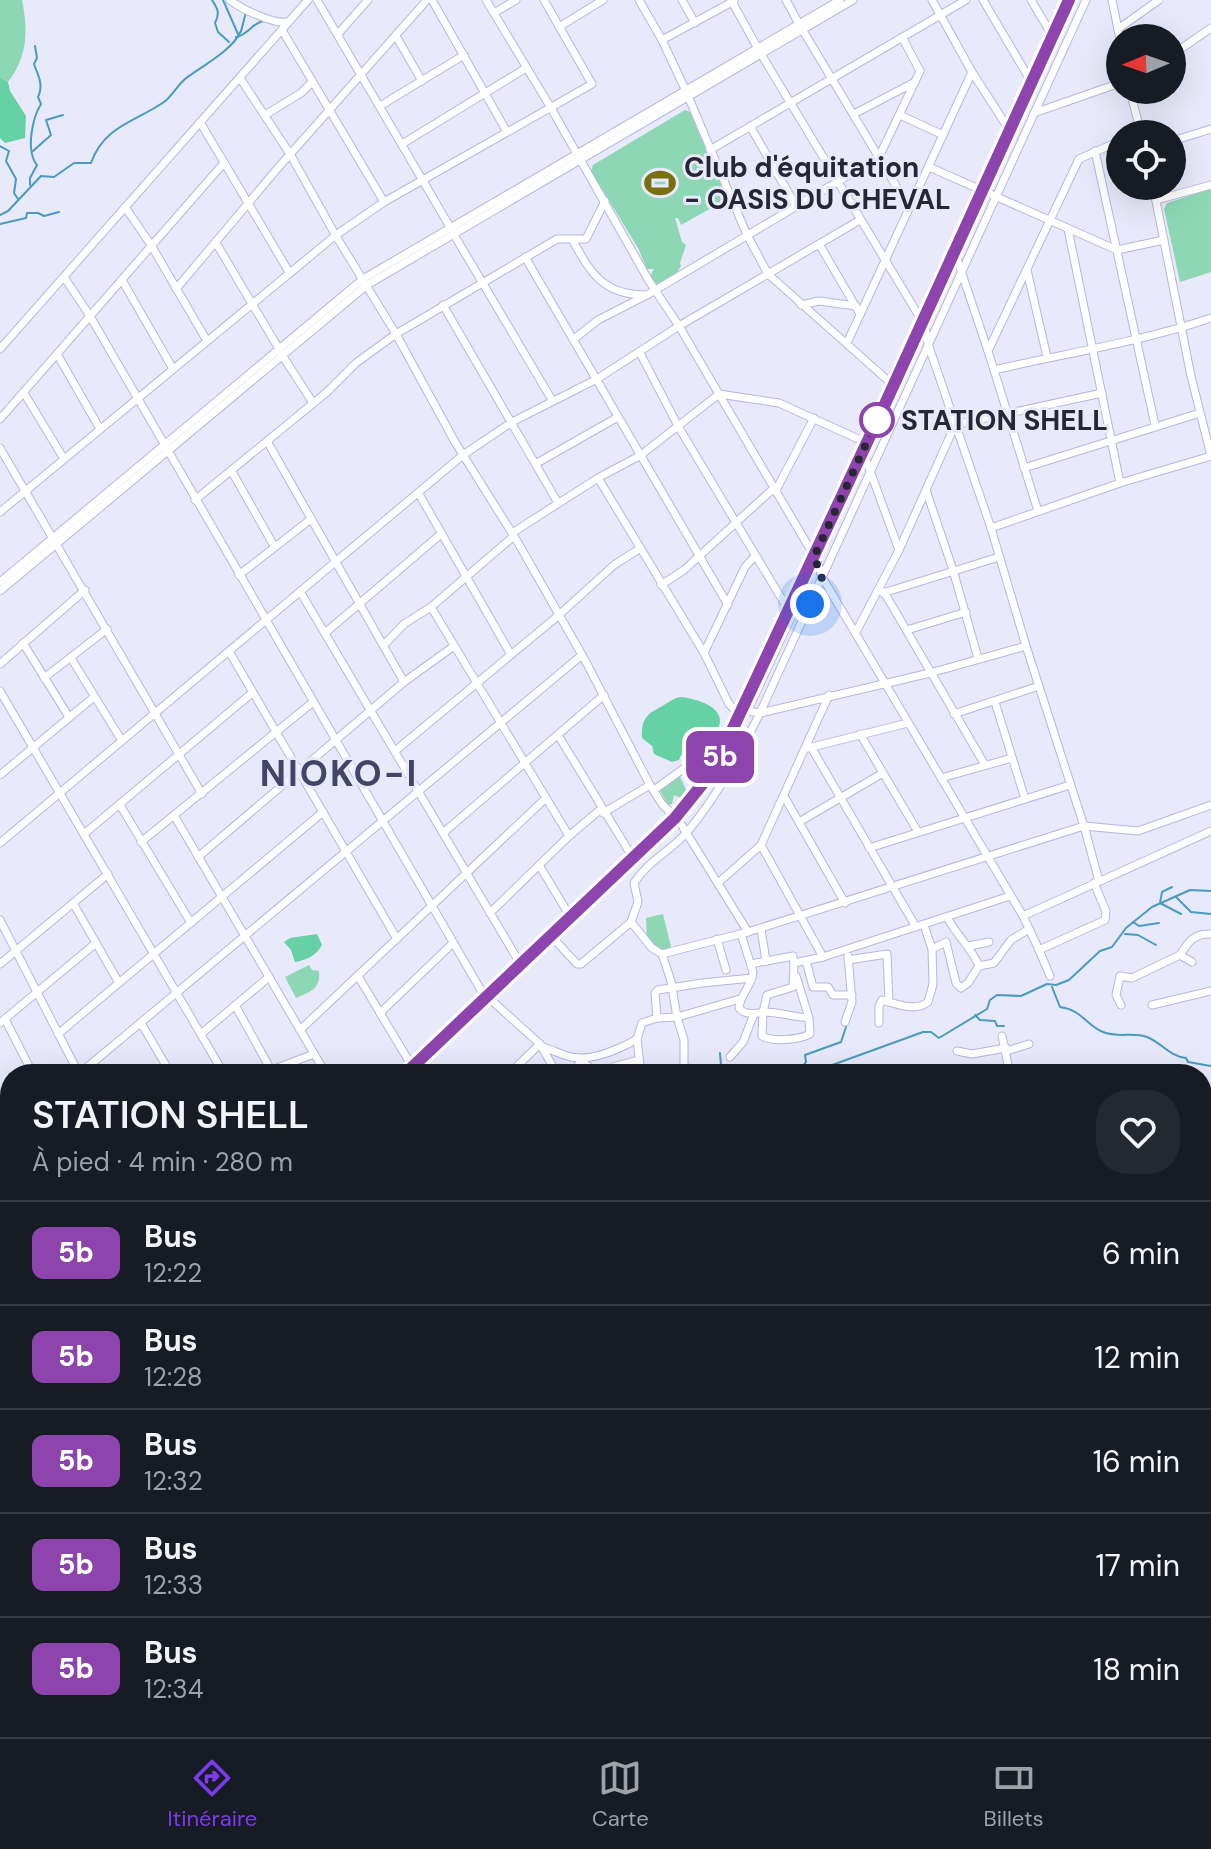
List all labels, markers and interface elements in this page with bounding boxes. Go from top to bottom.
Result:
north arrow [1106,24,1186,104]
map controls [1106,24,1186,200]
button: locate [1106,120,1186,200]
place label: Club d'équitation - OASIS DU CHEVAL [684,149,951,218]
sports icon: Club d'équitation - OASIS DU CHEVAL [643,166,677,200]
place label: STATION SHELL [901,402,1108,439]
marker: STATION SHELL [860,403,894,437]
your location [790,584,830,624]
line badge: 5b [684,731,756,783]
text: 5b [702,738,738,775]
district label: NIOKO-I [260,750,418,797]
text: STATION SHELL [32,1090,309,1140]
button: heart [1096,1090,1180,1174]
text: À pied · 4 min · 280 m [32,1145,293,1179]
text: Bus [144,1217,198,1256]
text: 5b [58,1234,94,1271]
text: 6 min [1102,1234,1180,1273]
text: 12:22 [144,1256,202,1290]
text: Bus [144,1321,198,1360]
text: 5b [58,1338,94,1375]
text: 12 min [1094,1338,1180,1377]
text: 12:28 [144,1360,203,1394]
text: Bus [144,1425,198,1464]
text: 5b [58,1442,94,1479]
text: 16 min [1093,1442,1180,1481]
text: 12:32 [144,1464,203,1498]
text: Bus [144,1529,198,1568]
text: 5b [58,1546,94,1583]
text: 17 min [1095,1546,1180,1585]
text: 12:33 [144,1568,203,1602]
text: Bus [144,1633,198,1672]
text: 5b [58,1650,94,1687]
text: 18 min [1093,1650,1180,1689]
text: 12:34 [144,1672,204,1706]
tab: Itinéraire [167,1756,257,1833]
tab: Carte [592,1756,649,1833]
tab: Billets [983,1756,1044,1833]

